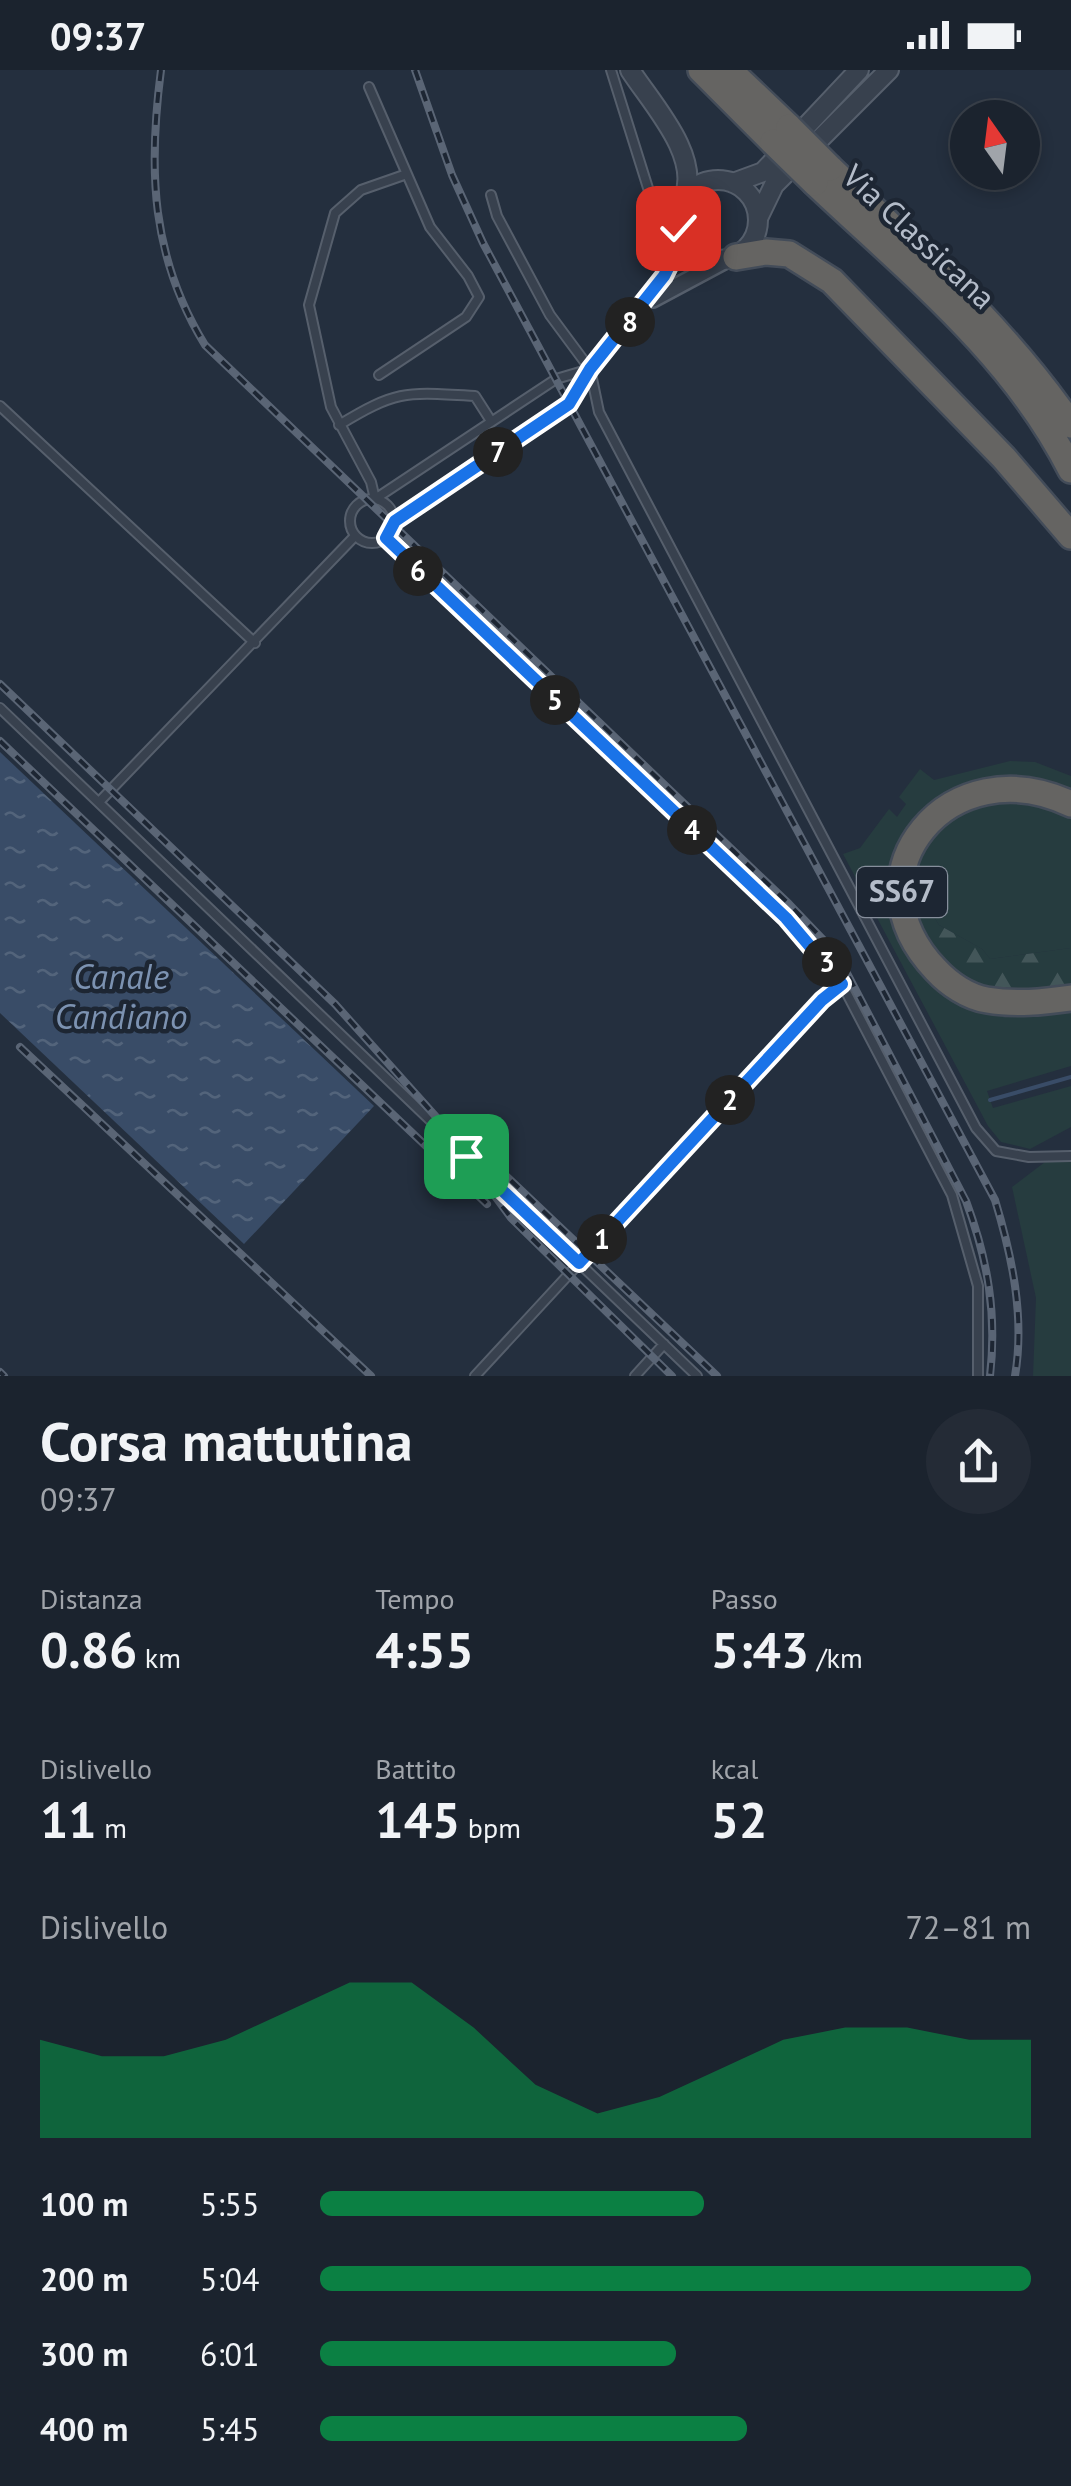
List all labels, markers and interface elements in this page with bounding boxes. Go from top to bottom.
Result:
text: 09:37 [50,11,146,60]
north arrow [950,100,1040,190]
map controls [950,100,1040,190]
street label: Via Classicana [834,154,1005,318]
pin [636,186,721,271]
icon: check [651,201,706,256]
pin: 8 [605,297,655,347]
text: 8 [622,303,638,340]
pin: 7 [473,427,523,477]
text: 7 [490,433,506,470]
pin: 6 [393,546,443,596]
text: 6 [410,552,426,589]
pin: 5 [530,675,580,725]
text: 5 [547,681,563,718]
pin: 4 [667,805,717,855]
text: 4 [684,811,700,848]
road number: SS67 [857,867,947,917]
pin: 3 [802,937,852,987]
text: 3 [819,943,835,980]
water label: Canale Candiano [55,953,187,1039]
pin: 2 [705,1075,755,1125]
text: 2 [722,1081,738,1118]
pin [424,1114,509,1199]
icon: arrive [439,1129,494,1184]
pin: 1 [577,1214,627,1264]
text: 1 [594,1220,610,1257]
text: Corsa mattutina [40,1405,412,1476]
button: share [926,1409,1031,1514]
text: 09:37 [40,1478,117,1520]
text: Distanza [40,1580,143,1617]
text: Tempo [375,1580,454,1617]
text: Passo [711,1580,778,1617]
text: 0.86 [40,1617,137,1682]
text: 4:55 [375,1617,474,1682]
text: 5:43 [711,1617,809,1682]
text: km [137,1639,181,1676]
text: /km [809,1639,863,1676]
text: Dislivello [40,1750,152,1787]
text: Battito [375,1750,456,1787]
text: kcal [711,1750,758,1787]
text: 11 [40,1787,97,1852]
text: 145 [375,1787,460,1852]
text: 52 [711,1787,767,1852]
text: m [97,1809,127,1846]
text: bpm [460,1809,521,1846]
text: Dislivello [40,1906,168,1948]
text: 72–81 m [906,1906,1031,1948]
text: 100 m [40,2183,128,2225]
text: 5:55 [200,2183,259,2225]
text: 200 m [40,2258,128,2300]
text: 5:04 [200,2258,259,2300]
text: 300 m [40,2333,128,2375]
text: 6:01 [200,2333,259,2375]
text: 400 m [40,2408,128,2450]
text: 5:45 [200,2408,259,2450]

